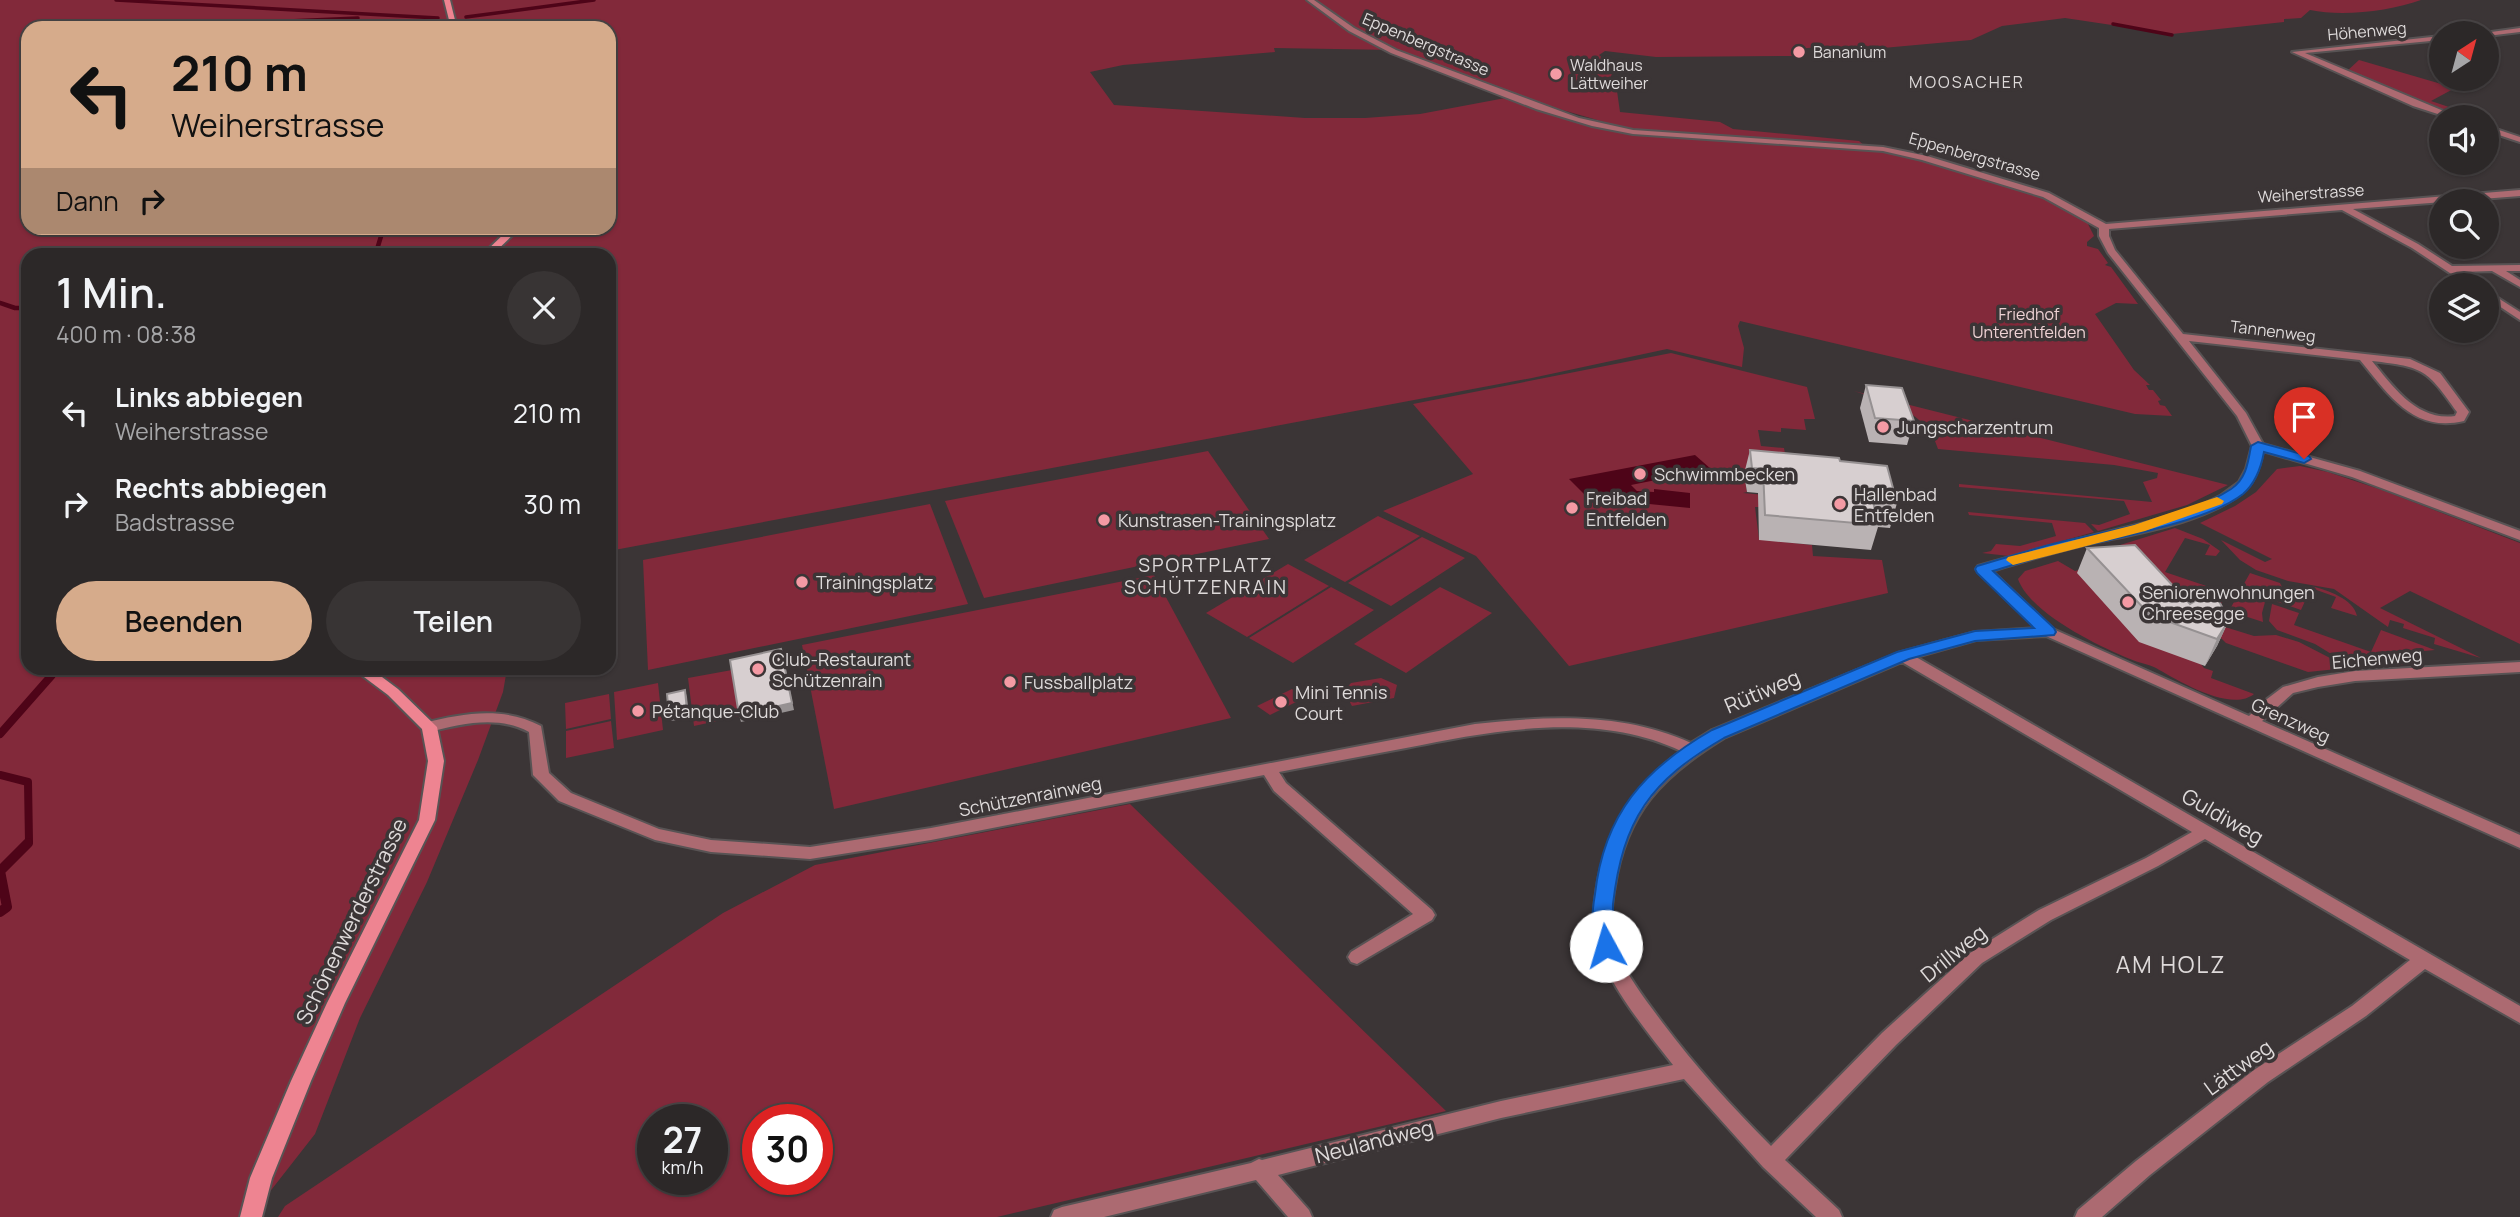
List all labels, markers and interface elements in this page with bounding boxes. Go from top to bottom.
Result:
street label: Eppenbergstrasse [1359,7,1493,81]
street label: Höhenweg [2327,17,2407,45]
north arrow [2429,21,2499,91]
map controls [2429,21,2499,343]
text: 210 m [171,39,308,106]
place label: Bananium [1813,41,1886,63]
marker: Bananium [1791,44,1807,60]
icon: left [56,49,147,140]
place label: Waldhaus Lättweiher [1570,54,1649,94]
marker: Waldhaus Lättweiher [1548,66,1564,82]
district label: MOOSACHER [1909,71,2025,93]
text: Weiherstrasse [171,103,384,147]
button: sound [2429,105,2499,175]
street label: Eppenbergstrasse [1907,127,2043,185]
street label: Weiherstrasse [2257,178,2365,208]
icon: right [133,182,171,220]
text: Dann [56,183,119,219]
button: search [2429,189,2499,259]
text: 1 Min. [56,263,167,321]
button: close [507,271,581,345]
button: layers [2429,273,2499,343]
park label: Friedhof Unterentfelden [1972,303,2086,343]
street label: Tannenweg [2229,315,2317,347]
text: 400 m · 08:38 [56,318,196,350]
text: Links abbiegen [115,379,303,415]
pin [2274,387,2334,459]
icon: left [56,394,94,432]
text: 210 m [513,395,581,431]
icon: arrive [2285,398,2323,436]
text: Weiherstrasse [115,415,268,447]
place label: Jungscharzentrum [1897,415,2053,439]
marker: Jungscharzentrum [1875,419,1891,435]
place label: Schwimmbecken [1654,462,1795,486]
marker: Schwimmbecken [1632,466,1648,482]
text: Rechts abbiegen [115,470,327,506]
place label: Hallenbad Entfelden [1854,482,1937,527]
icon: right [56,485,94,523]
text: 30 m [524,486,581,522]
place label: Freibad Entfelden [1586,486,1667,531]
marker: Hallenbad Entfelden [1832,496,1848,512]
marker: Freibad Entfelden [1564,500,1580,516]
text: Badstrasse [115,506,235,538]
place label: Kunstrasen-Trainingsplatz [1118,508,1336,532]
marker: Kunstrasen-Trainingsplatz [1096,512,1112,528]
district label: SPORTPLATZ SCHÜTZENRAIN [1124,552,1288,600]
place label: Trainingsplatz [816,570,933,594]
marker: Trainingsplatz [794,574,810,590]
place label: Seniorenwohnungen Chreesegge [2142,580,2315,625]
button: Beenden [56,581,312,661]
button: Teilen [326,581,581,661]
marker: Seniorenwohnungen Chreesegge [2120,594,2136,610]
street label: Eichenweg [2331,642,2423,674]
place label: Club-Restaurant Schützenrain [772,647,911,692]
marker: Club-Restaurant Schützenrain [750,661,766,677]
street label: Rütiweg [1720,663,1804,719]
place label: Fussballplatz [1024,670,1133,694]
marker: Fussballplatz [1002,674,1018,690]
place label: Mini Tennis Court [1295,680,1387,725]
street label: Grenzweg [2248,692,2334,748]
marker: Mini Tennis Court [1273,694,1289,710]
place label: Pétanque-Club [652,699,779,723]
marker: Pétanque-Club [630,703,646,719]
street label: Schützenrainweg [957,770,1103,822]
street label: Guldiweg [2177,781,2269,851]
street label: Schönenwerderstrasse [289,813,413,1029]
position arrow [1569,909,1643,983]
street label: Drillweg [1914,918,1992,988]
district label: AM HOLZ [2116,948,2226,980]
street label: Lättweg [2198,1033,2278,1101]
speed limit sign: 30 [742,1104,833,1195]
street label: Neulandweg [1312,1113,1436,1169]
text: 27 [663,1116,702,1164]
text: km/h [662,1155,703,1179]

